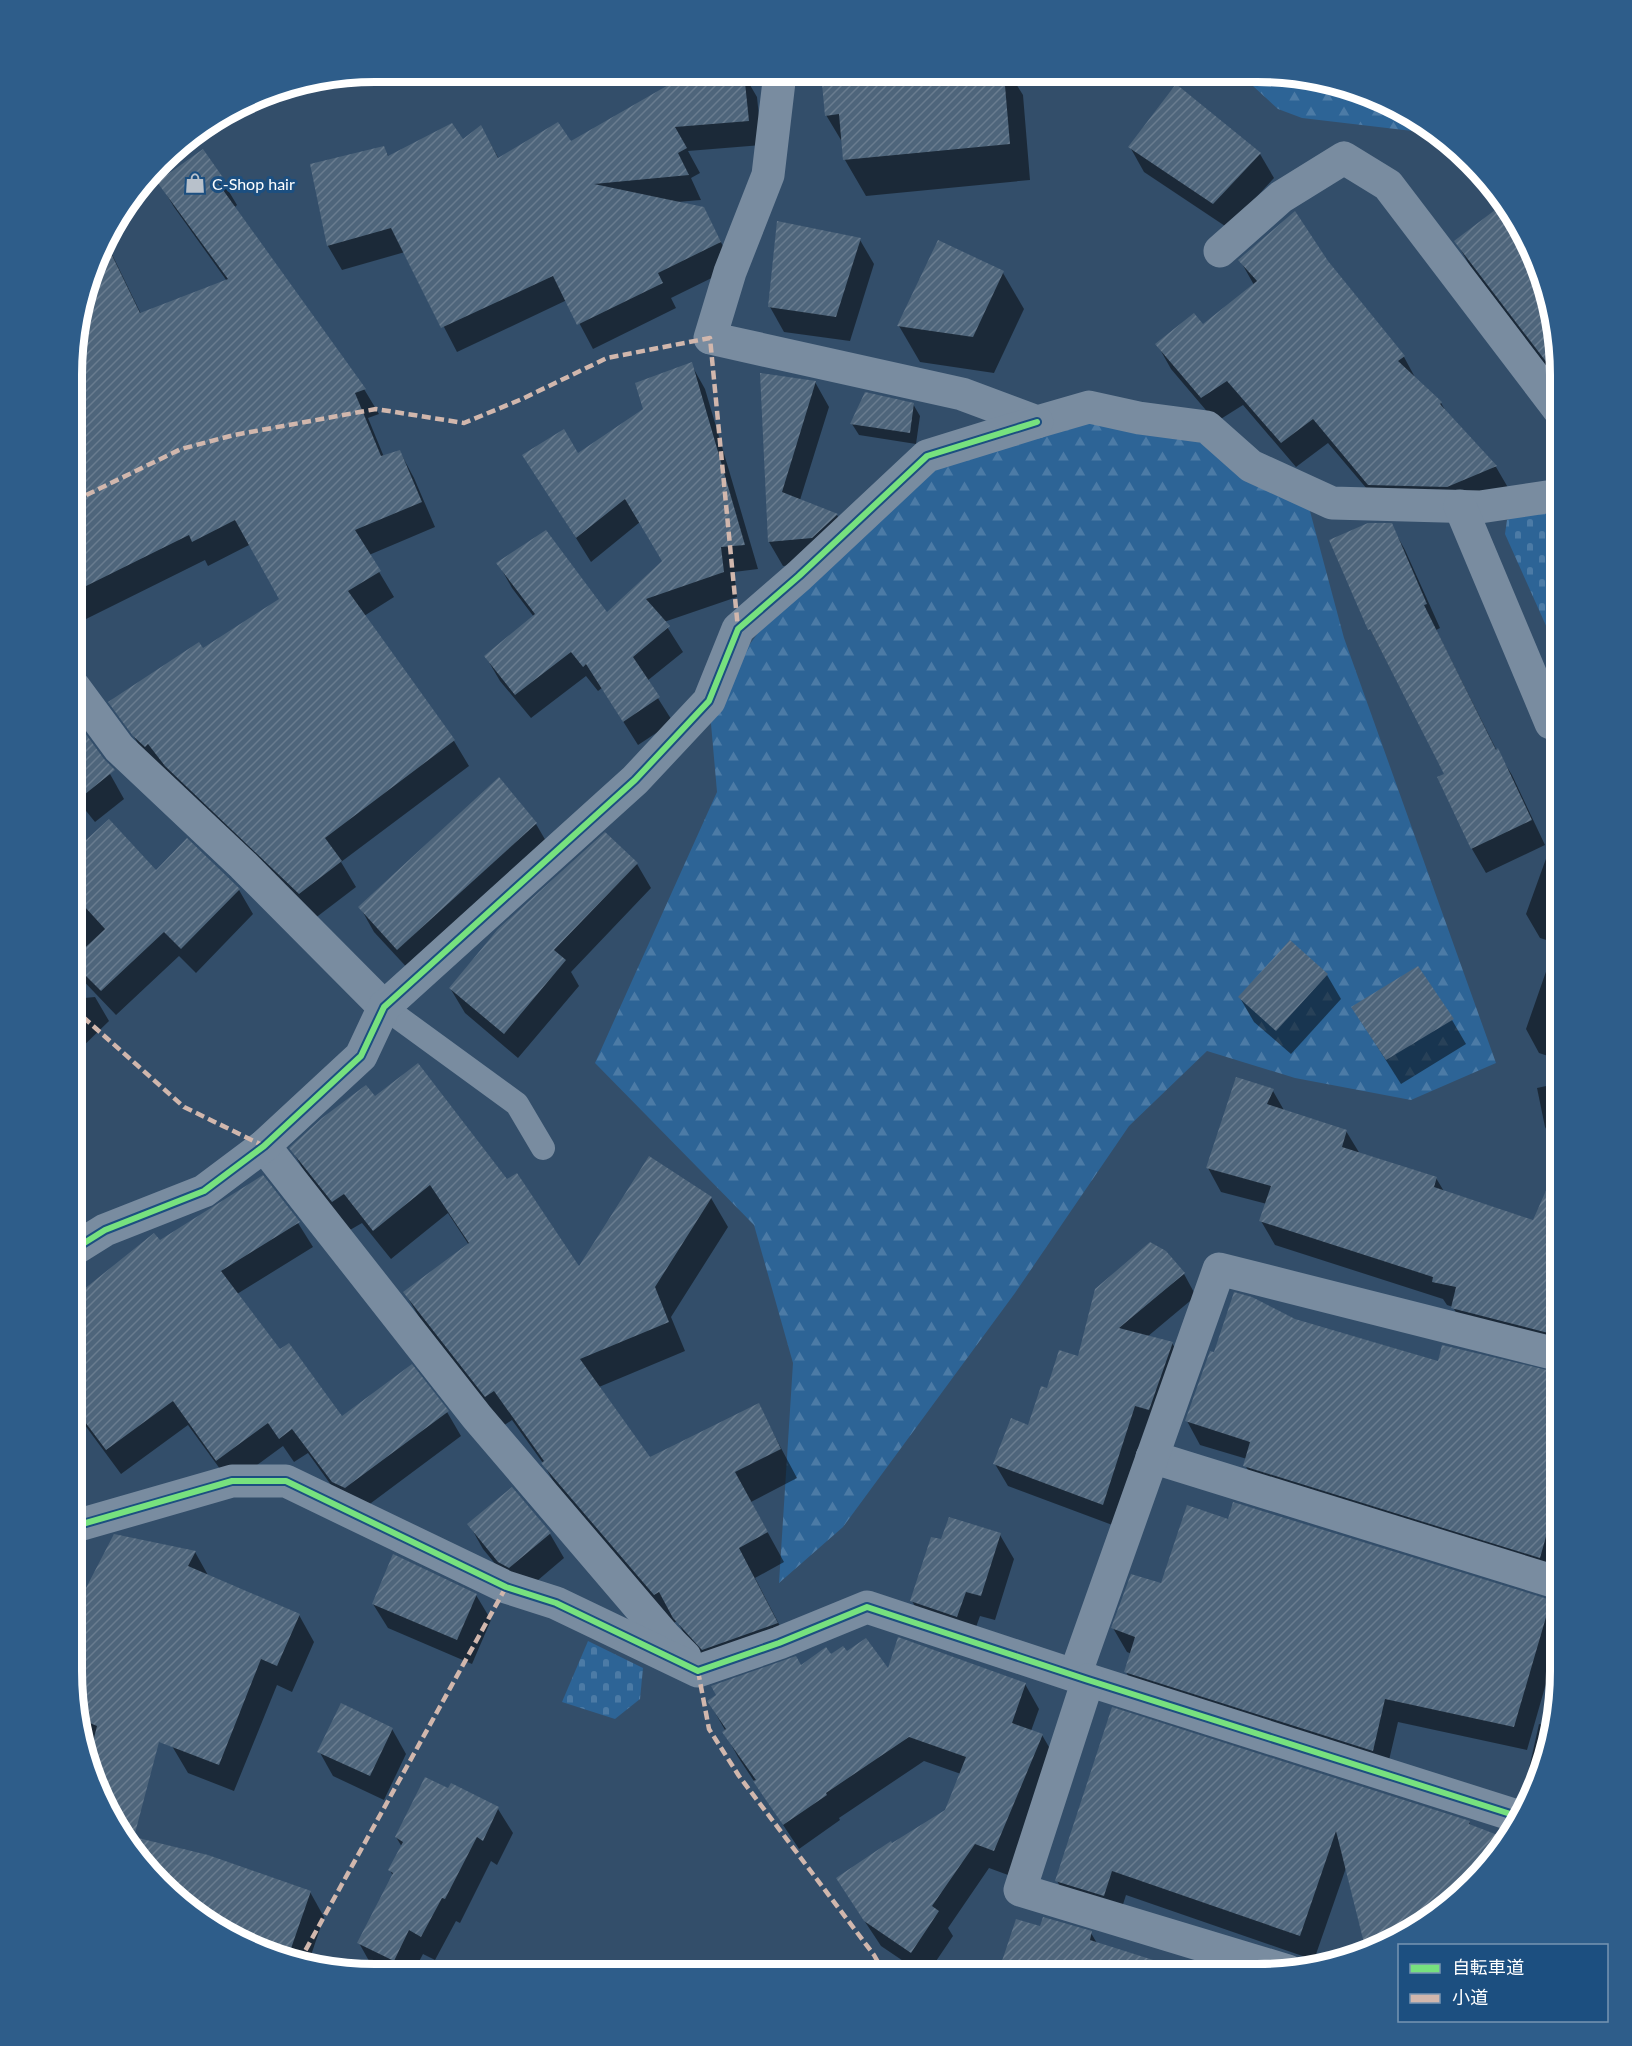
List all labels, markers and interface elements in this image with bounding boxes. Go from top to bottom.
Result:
shop icon: C-Shop hair [183,171,207,195]
place label: C-Shop hair [212,174,295,193]
legend [1398,1944,1608,2022]
text: 自転車道 [1452,1956,1524,1978]
text: 小道 [1452,1986,1488,2008]

